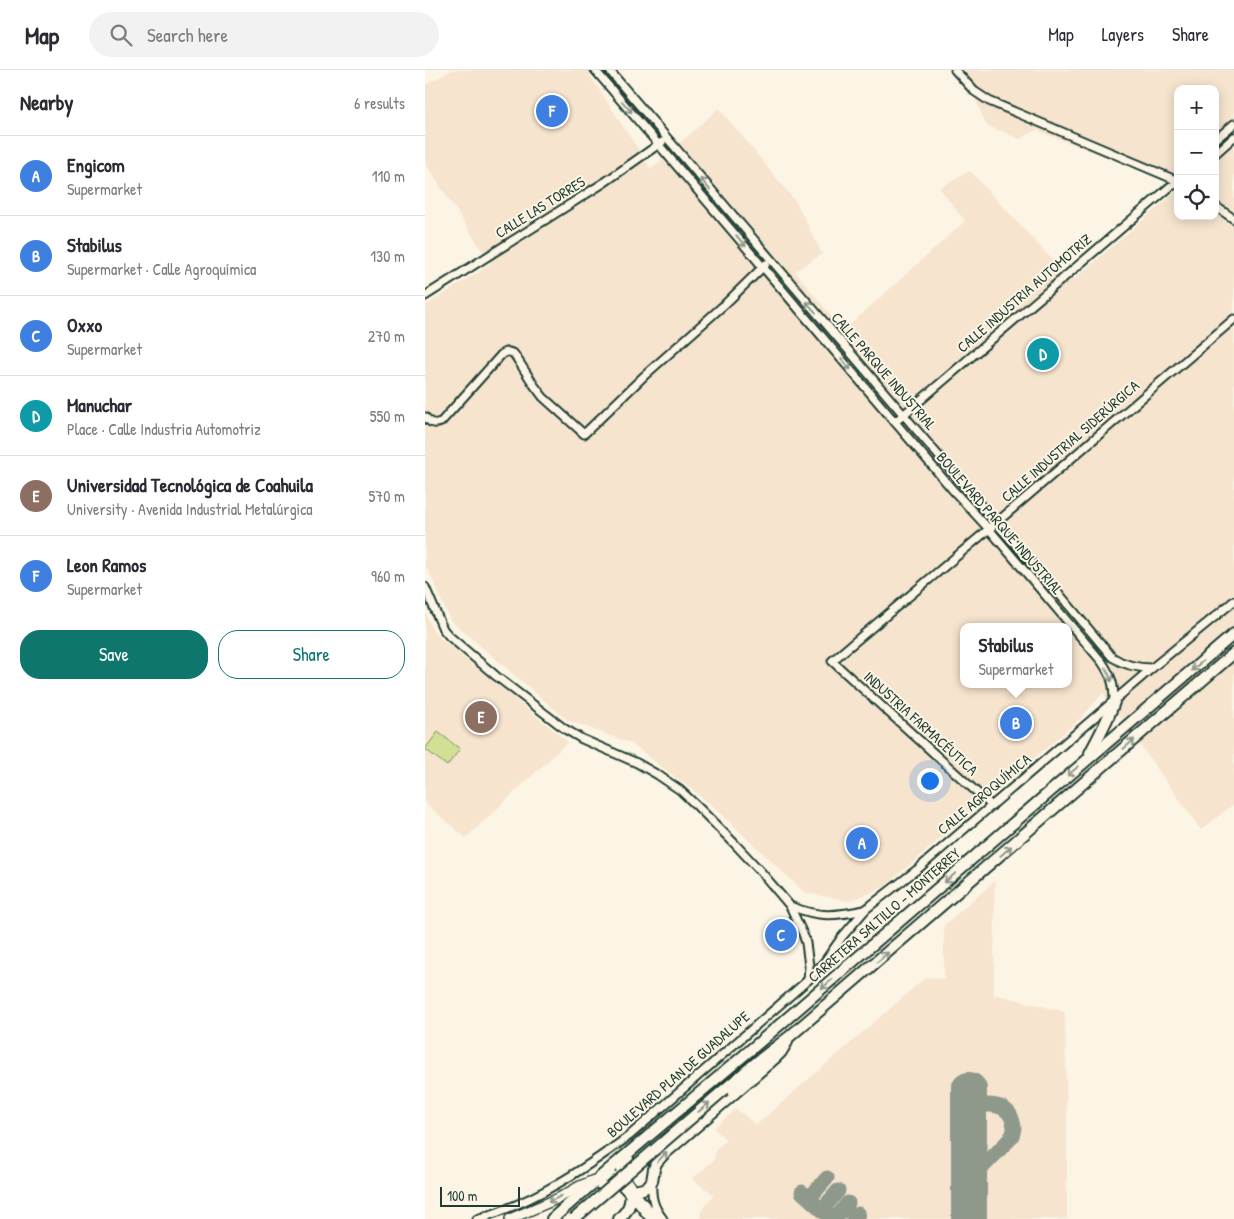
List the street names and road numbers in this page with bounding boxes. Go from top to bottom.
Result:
street label: CALLE LAS TORRES [491,171,589,243]
street label: CALLE INDUSTRIA AUTOMOTRIZ [953,230,1095,356]
street label: CALLE PARQUE INDUSTRIAL [827,307,941,435]
street label: CALLE INDUSTRIAL SIDERÚRGICA [996,375,1144,507]
street label: BOULEVARD PARQUE INDUSTRIAL [932,447,1068,599]
street label: INDUSTRIA FARMACÉUTICA [859,666,983,780]
street label: CALLE AGROQUÍMICA [933,748,1036,839]
street label: CARRETERA SALTILLO - MONTERREY [804,844,964,986]
street label: BOULEVARD PLAN DE GUADALUPE [602,1006,754,1142]

